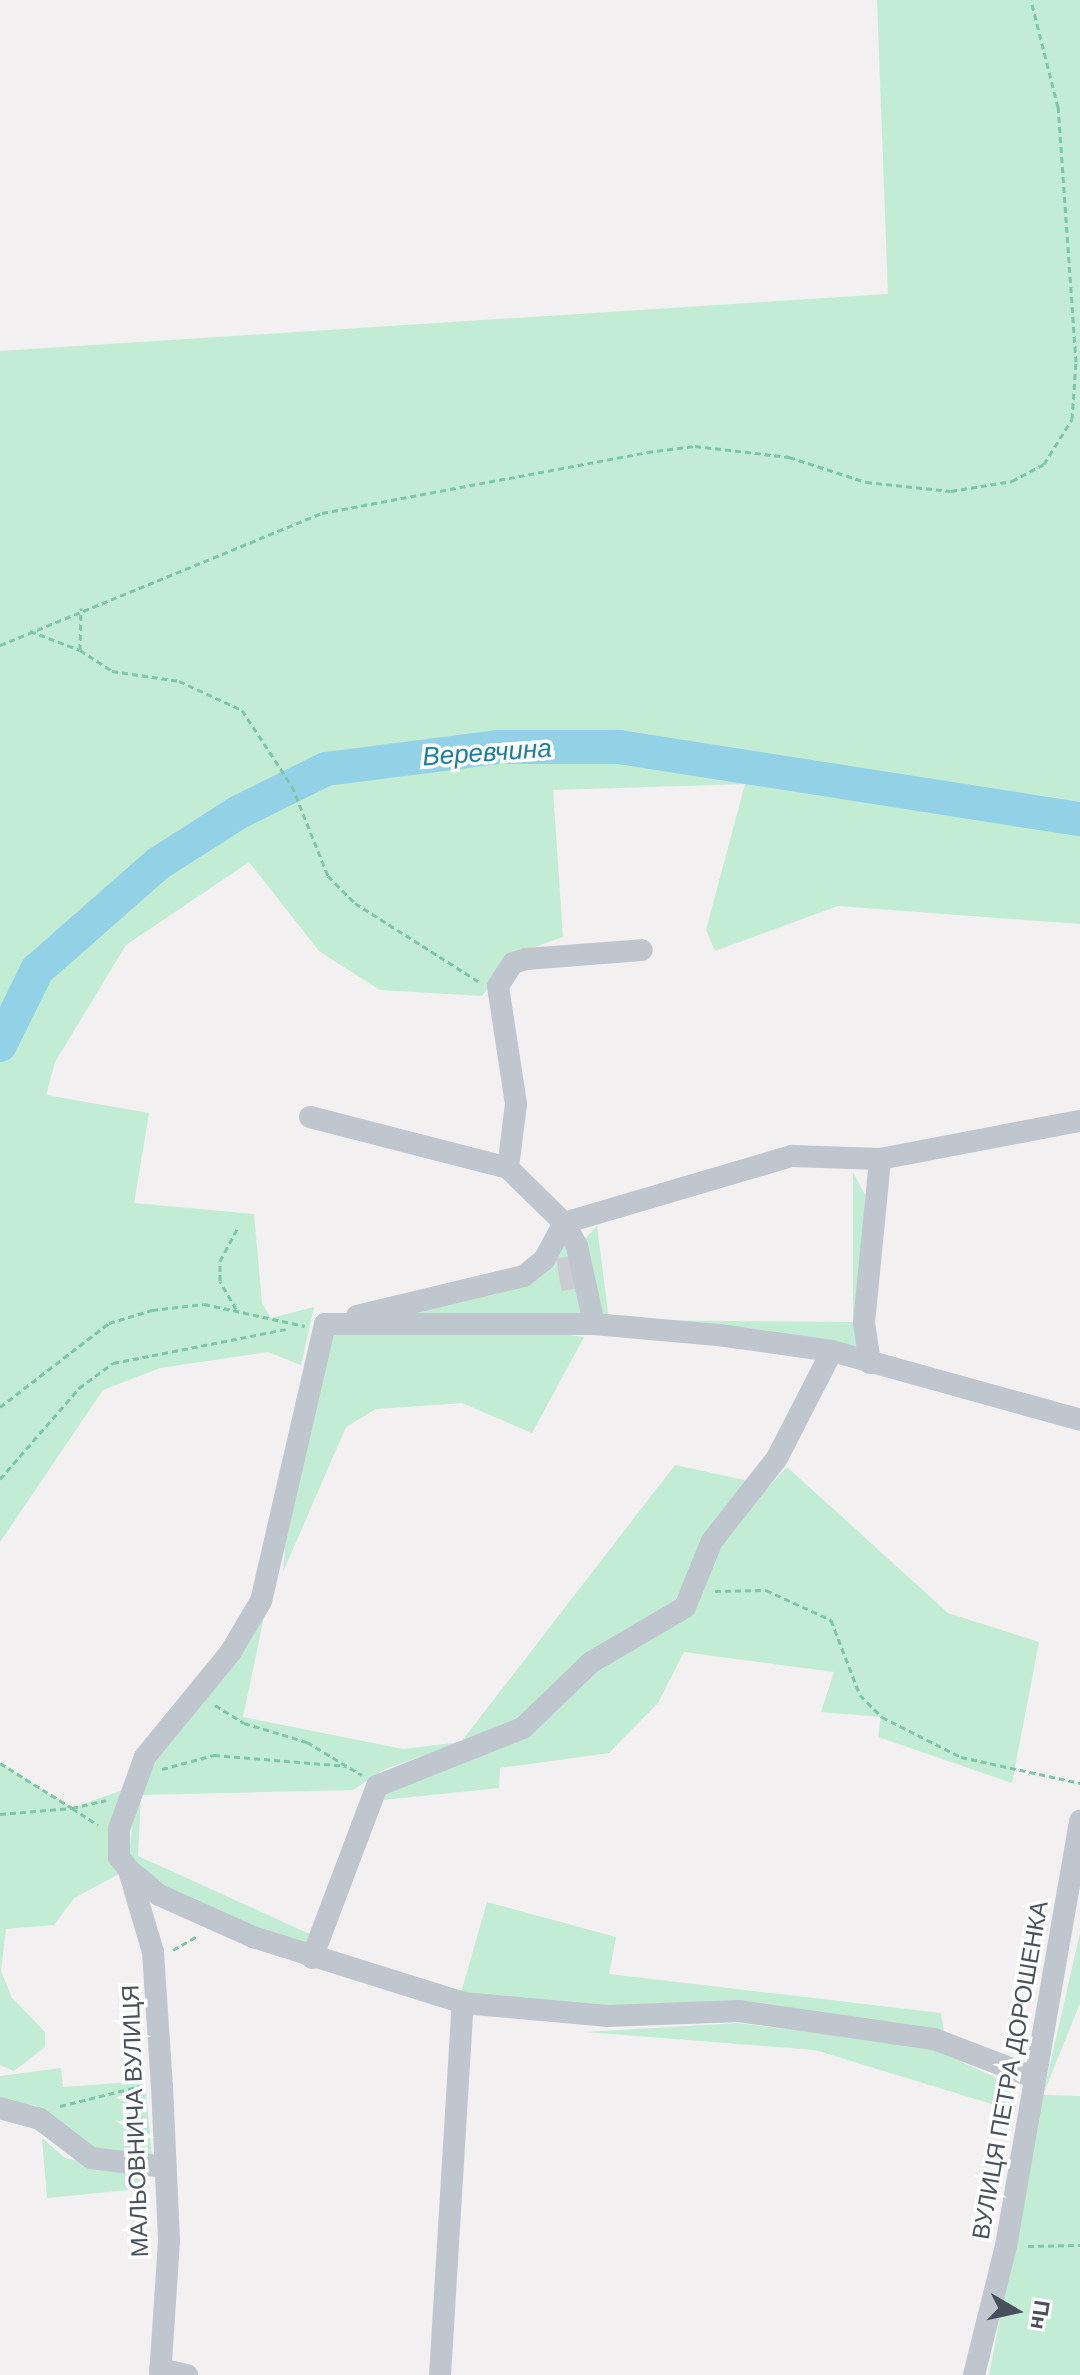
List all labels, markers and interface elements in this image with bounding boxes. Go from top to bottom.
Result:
water label: Веревчина [421,733,553,773]
street label: ВУЛИЦЯ ПЕТРА ДОРОШЕНКА [966,1898,1054,2242]
street label: МАЛЬОВНИЧА ВУЛИЦЯ [116,1984,154,2258]
north arrow [976,2271,1056,2351]
text: Пн [1024,2298,1057,2331]

